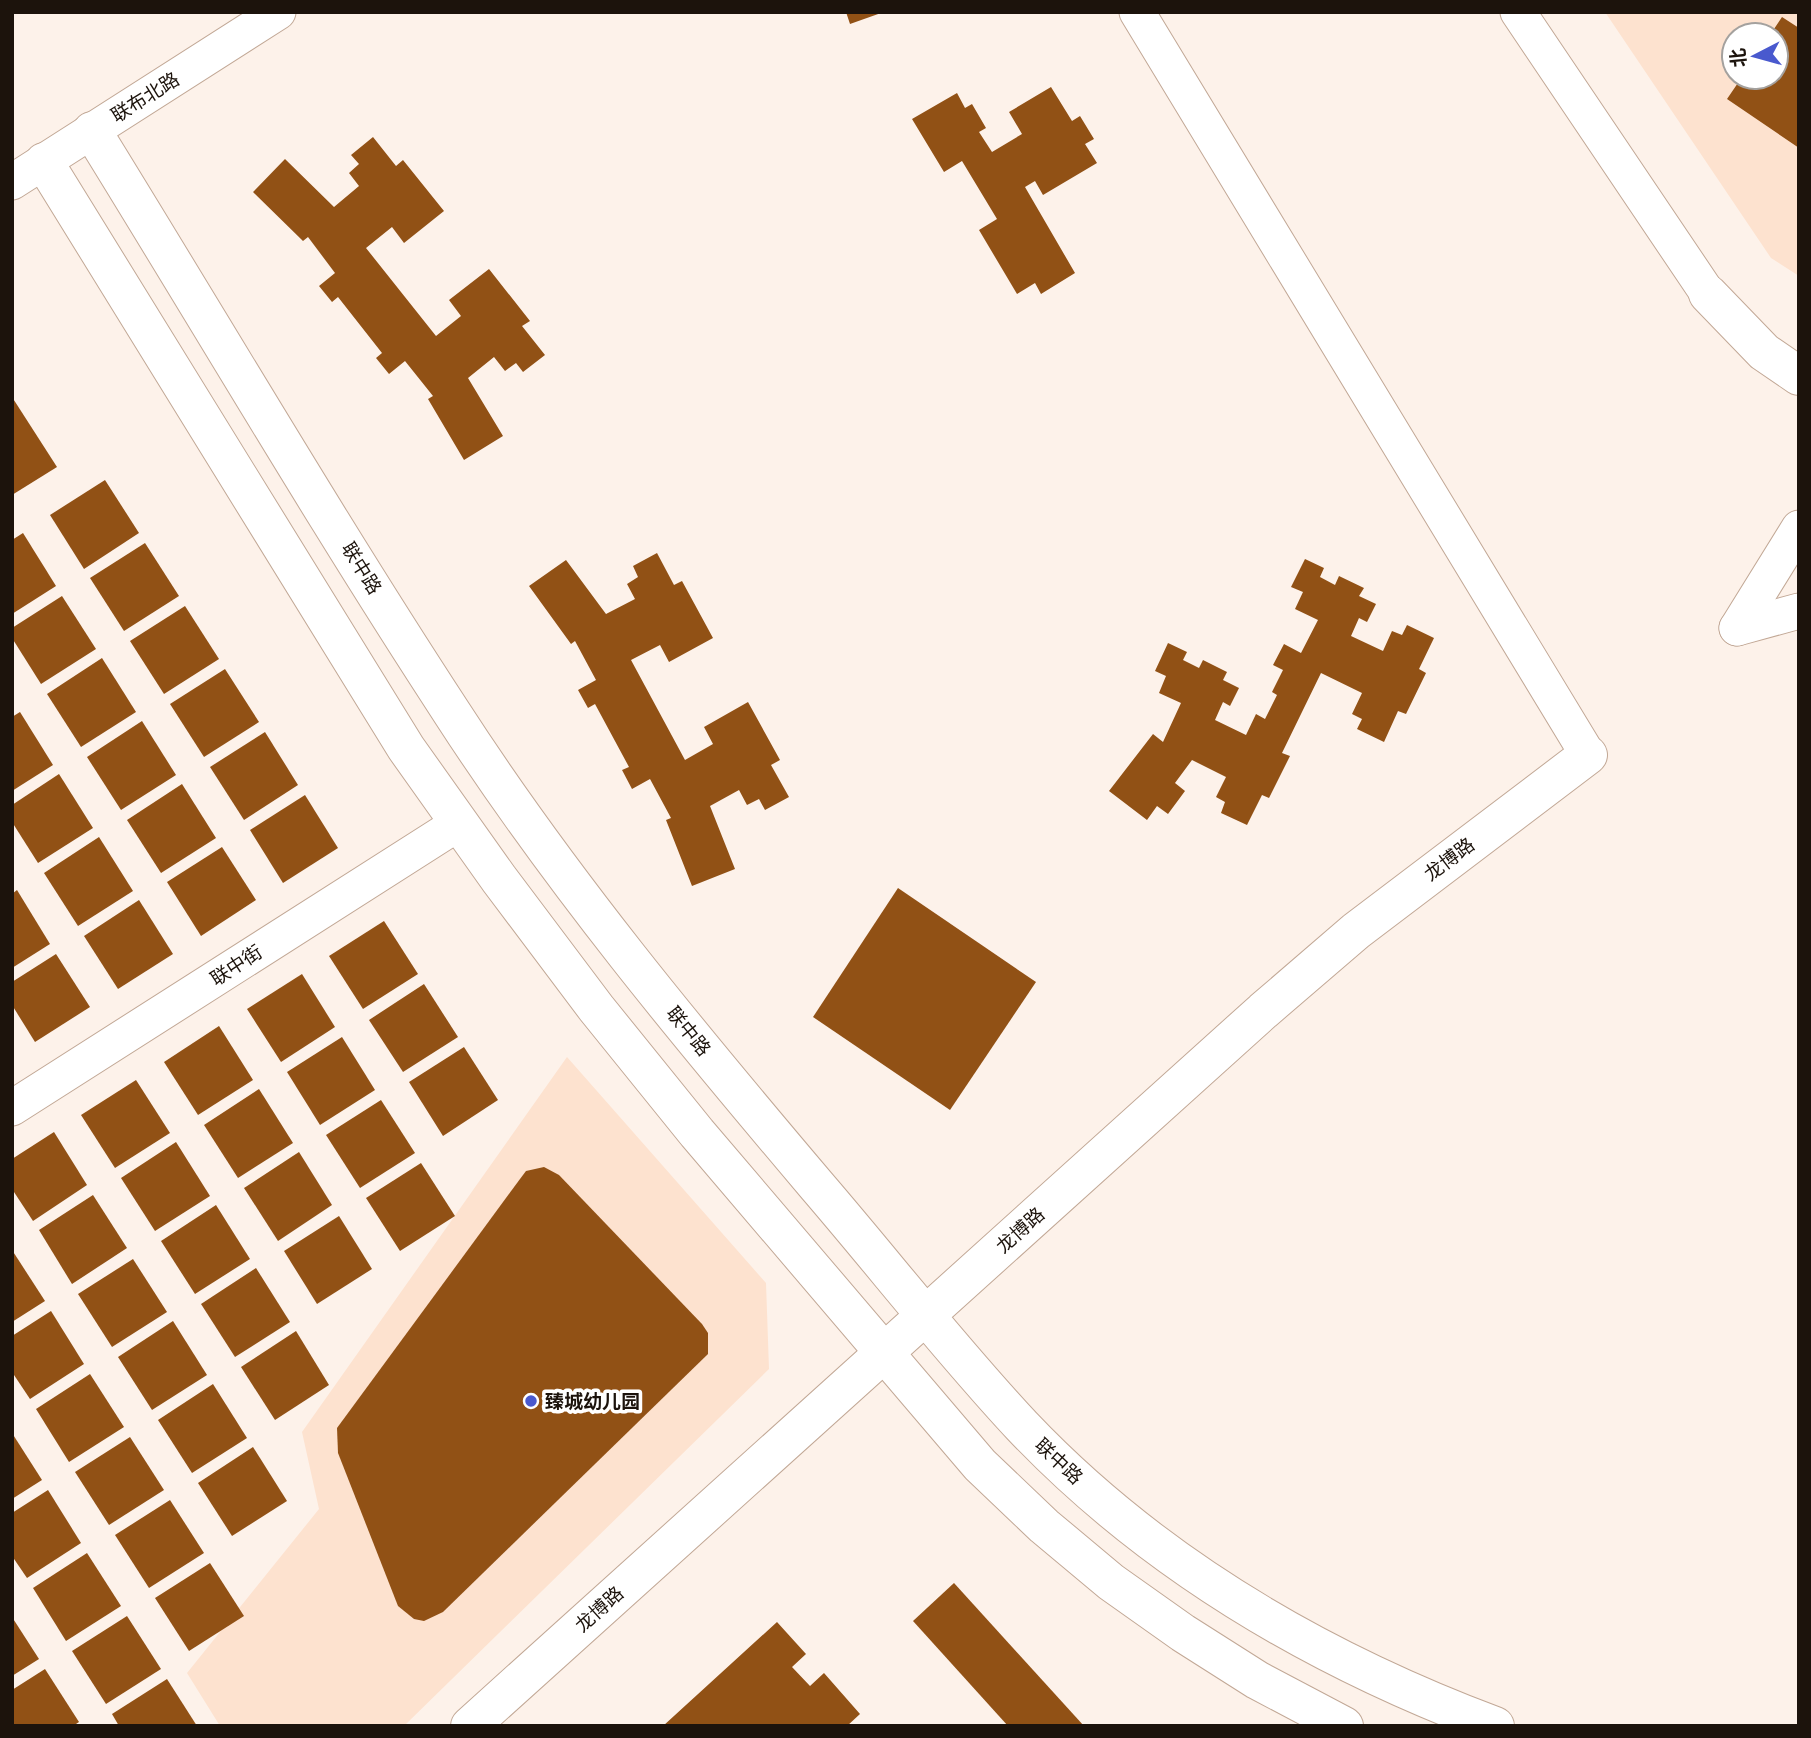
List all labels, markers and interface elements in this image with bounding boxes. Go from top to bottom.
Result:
north arrow [1720,21,1790,91]
text: 北 [1726,47,1750,68]
street label: 联布北路 [107,68,183,126]
street label: 联中路 [338,538,386,598]
street label: 龙博路 [1420,833,1478,885]
street label: 联中街 [206,940,266,990]
street label: 联中路 [663,1002,715,1060]
street label: 龙博路 [991,1203,1049,1257]
place label: 臻城幼儿园 [545,1390,640,1412]
marker: 臻城幼儿园 [523,1393,539,1409]
street label: 联中路 [1031,1434,1087,1488]
street label: 龙博路 [570,1582,628,1636]

